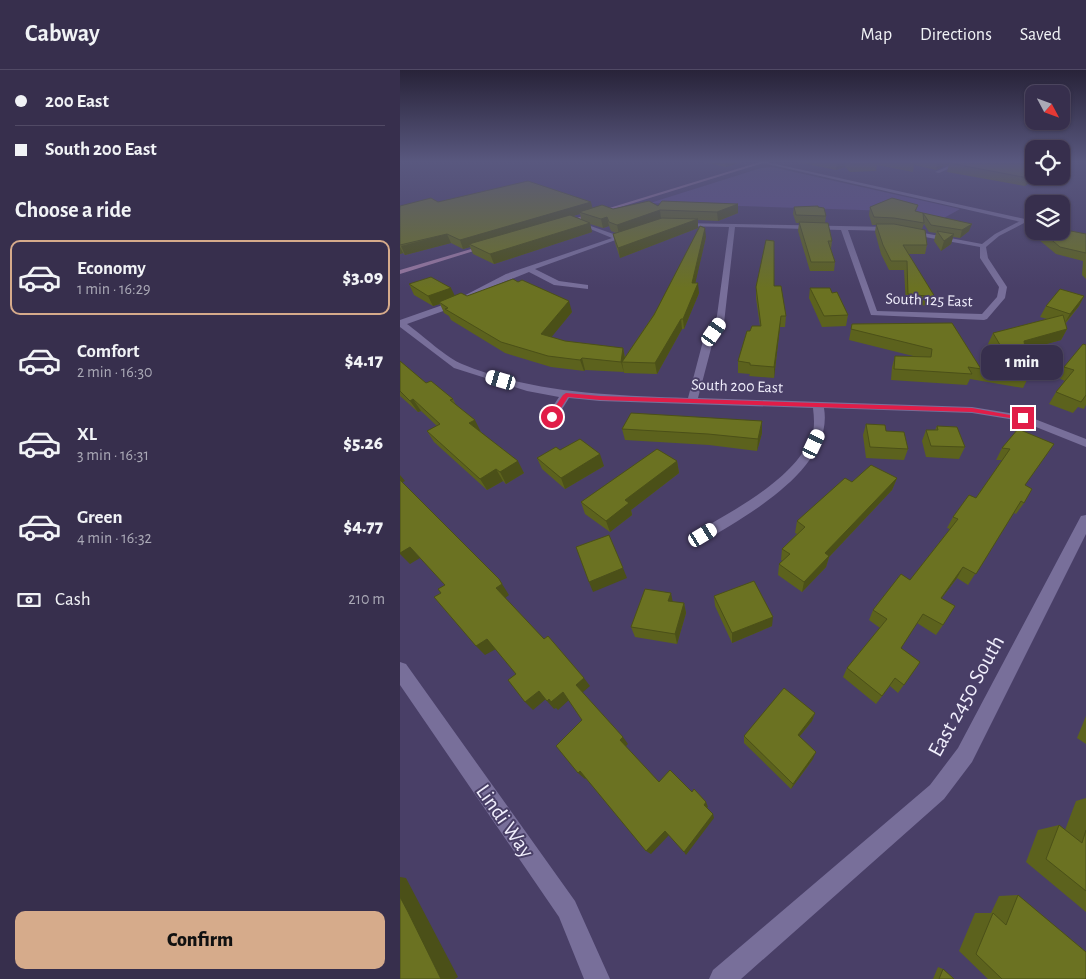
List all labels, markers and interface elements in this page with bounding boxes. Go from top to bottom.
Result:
text: Cabway [25,22,100,46]
text: Map [861,26,892,44]
text: Directions [920,26,992,44]
text: Saved [1020,26,1061,44]
north arrow [1025,85,1070,130]
map controls [1025,85,1070,240]
text: 200 East [45,92,109,111]
text: South 200 East [45,140,157,159]
button: locate [1025,140,1070,185]
button: layers [1025,195,1070,240]
text: Choose a ride [15,199,131,221]
icon: car [17,255,62,300]
text: Economy [77,259,146,278]
text: $3.09 [342,268,383,287]
text: 1 min · 16:29 [77,281,151,297]
street label: South 125 East [885,290,973,310]
car [699,315,728,349]
icon: car [17,338,62,383]
text: Comfort [77,342,139,361]
callout: 1 min [982,346,1064,380]
text: $4.17 [345,351,383,370]
text: 1 min [1005,354,1039,370]
text: 2 min · 16:30 [77,364,153,380]
car [484,369,517,391]
street label: South 200 East [691,376,783,396]
route start [541,406,563,428]
route end [1012,407,1034,429]
icon: car [17,421,62,466]
text: XL [77,425,97,444]
car [800,427,827,461]
text: $5.26 [343,434,383,453]
text: 3 min · 16:31 [77,447,149,463]
icon: car [17,504,62,549]
text: Green [77,508,123,527]
text: $4.77 [343,517,383,536]
car [686,521,719,549]
text: 4 min · 16:32 [77,530,152,546]
icon: cash [15,586,43,614]
text: Cash [55,590,91,609]
text: 210 m [348,591,385,607]
street label: East 2450 South [924,632,1008,760]
street label: Lindi Way [472,780,538,862]
button: Confirm [15,911,385,969]

